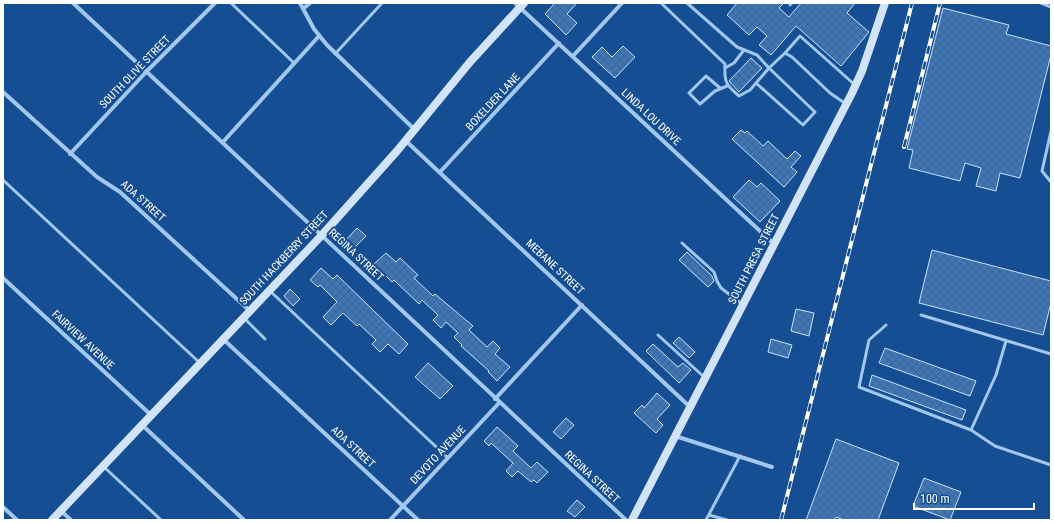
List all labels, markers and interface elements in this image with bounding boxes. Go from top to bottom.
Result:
street label: SOUTH OLIVE STREET [97,33,173,111]
street label: BOXELDER LANE [463,70,523,133]
street label: LINDA LOU DRIVE [619,86,684,148]
street label: ADA STREET [118,178,168,225]
street label: SOUTH HACKBERRY STREET [237,208,331,308]
street label: SOUTH PRESA STREET [726,211,783,306]
street label: REGINA STREET [326,226,386,284]
street label: MEBANE STREET [523,237,587,298]
street label: FAIRVIEW AVENUE [49,308,117,373]
street label: ADA STREET [328,423,378,471]
street label: DEVOTO AVENUE [408,423,469,487]
street label: REGINA STREET [562,448,622,506]
scale bar [914,485,1034,511]
text: 100 m [920,492,950,506]

